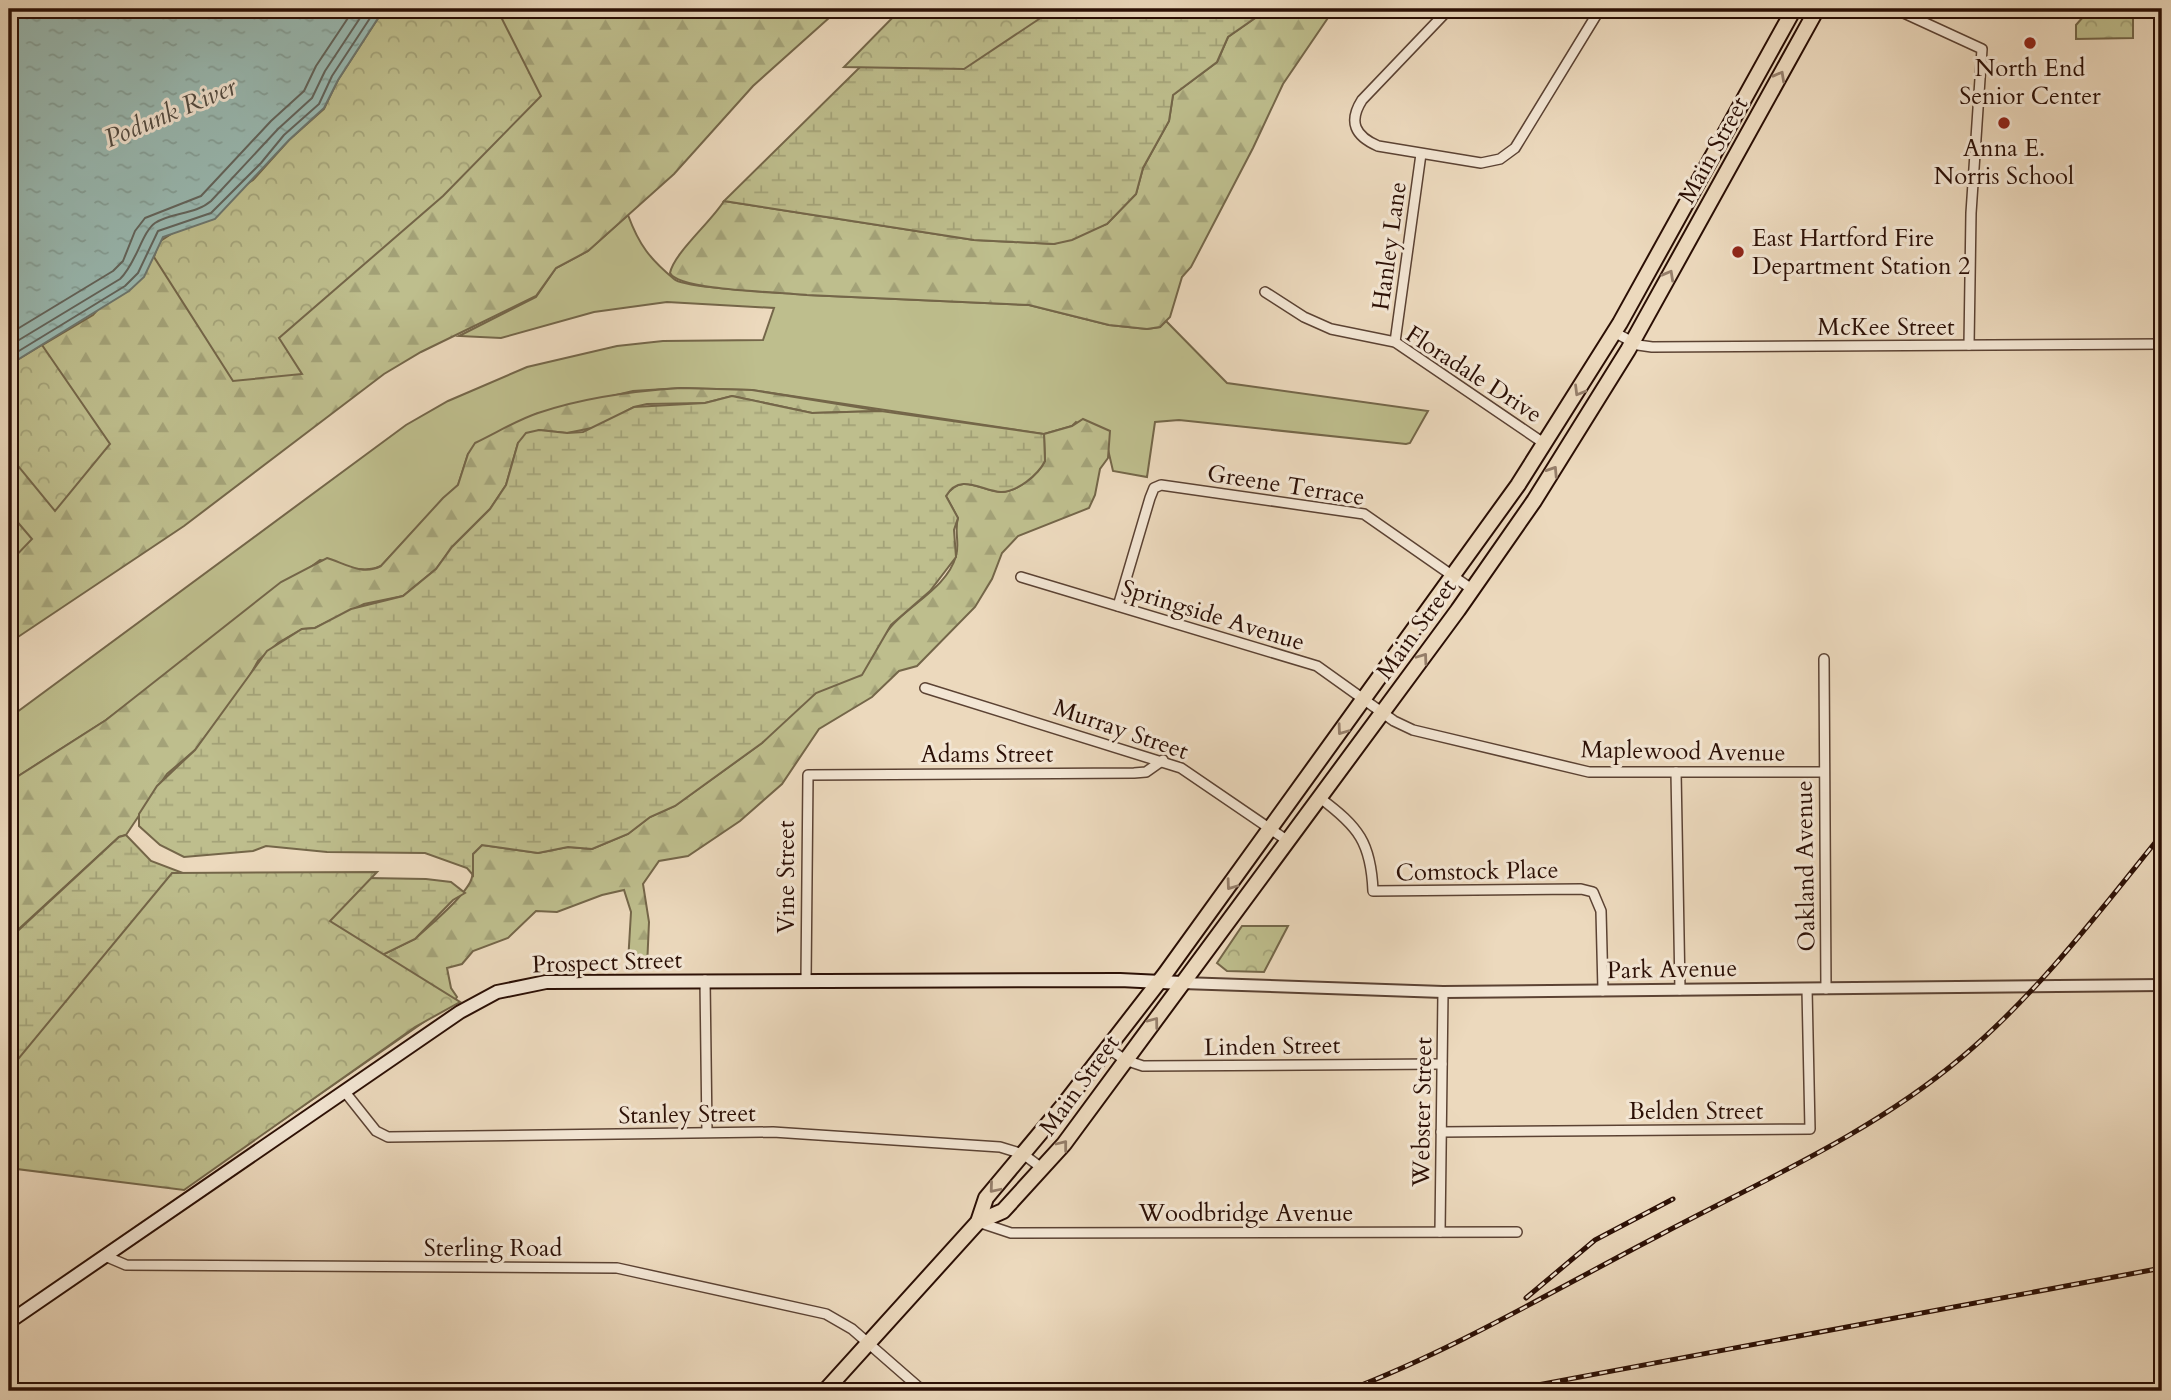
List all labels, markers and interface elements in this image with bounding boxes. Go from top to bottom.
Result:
marker: North End Senior Center [2022,35,2038,51]
place label: North End Senior Center [1959,52,2101,113]
water label: Podunk River [99,68,243,156]
one-way arrow [1772,71,1785,84]
street label: Main Street [1671,90,1757,210]
marker: Anna E. Norris School [1996,115,2012,131]
place label: Anna E. Norris School [1934,132,2074,193]
street label: Hanley Lane [1364,180,1415,313]
place label: East Hartford Fire Department Station 2 [1752,222,1970,283]
marker: East Hartford Fire Department Station 2 [1730,244,1746,260]
one-way arrow [1661,270,1674,283]
street label: McKee Street [1817,311,1955,344]
street label: Floradale Drive [1399,318,1548,431]
one-way arrow [1574,383,1587,396]
street label: Greene Terrace [1205,457,1367,514]
one-way arrow [1545,466,1558,479]
street label: Springside Avenue [1117,572,1309,659]
street label: Main Street [1369,572,1465,687]
one-way arrow [1415,653,1428,666]
street label: Murray Street [1049,691,1193,768]
one-way arrow [1338,722,1350,735]
street label: Maplewood Avenue [1580,733,1786,770]
street label: Adams Street [921,738,1054,771]
street label: Oakland Avenue [1788,780,1823,952]
street label: Vine Street [770,820,803,934]
street label: Comstock Place [1395,854,1559,889]
one-way arrow [1227,877,1240,890]
street label: Prospect Street [531,943,683,982]
street label: Park Avenue [1607,952,1738,987]
one-way arrow [1146,1017,1158,1029]
street label: Main Street [1032,1028,1128,1143]
street label: Linden Street [1204,1029,1341,1064]
street label: Webster Street [1405,1036,1440,1188]
street label: Belden Street [1629,1095,1764,1128]
street label: Stanley Street [618,1097,756,1132]
one-way arrow [1055,1140,1068,1152]
one-way arrow [990,1180,1002,1193]
street label: Woodbridge Avenue [1137,1197,1354,1230]
street label: Sterling Road [424,1232,562,1265]

